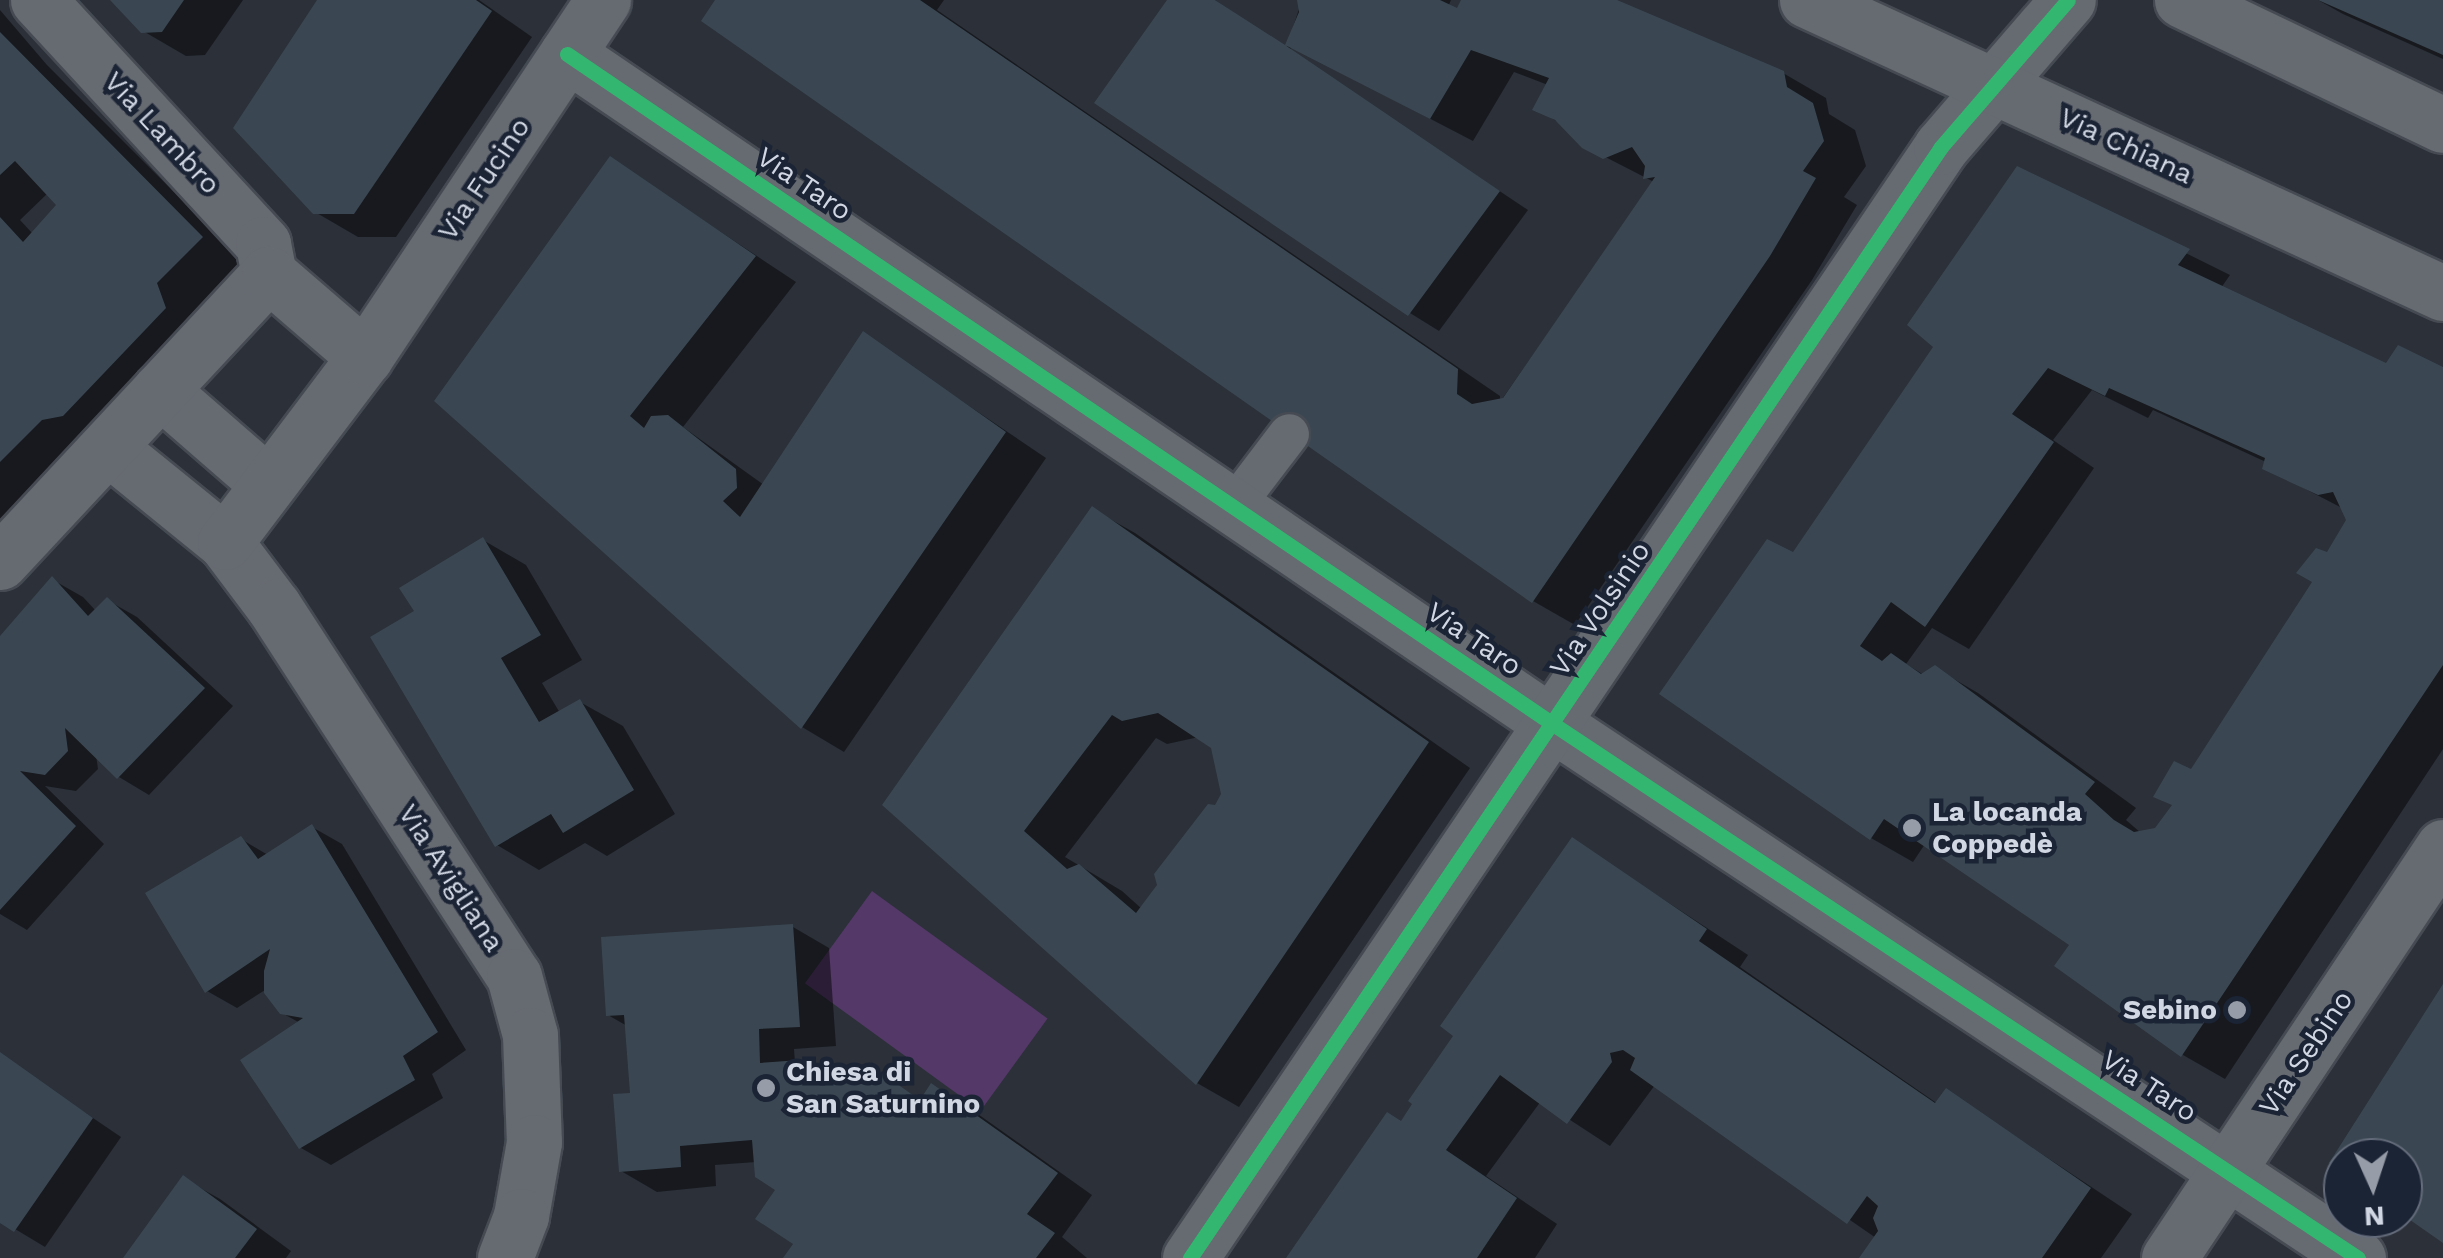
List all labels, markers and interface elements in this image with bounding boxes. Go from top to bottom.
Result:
street label: Via Lambro [97,65,227,201]
street label: Via Chiana [2054,100,2198,192]
street label: Via Fucino [431,111,537,247]
street label: Via Taro [750,140,858,228]
street label: Via Volsinio [1542,535,1658,683]
street label: Via Taro [1420,595,1528,683]
place label: La locanda Coppedè [1932,795,2082,861]
street label: Via Avigliana [390,797,512,959]
marker: La locanda Coppedè [1901,817,1923,839]
street label: Via Sebino [2252,984,2360,1122]
place label: Sebino [2123,993,2217,1027]
marker: Sebino [2226,999,2248,1021]
street label: Via Taro [2094,1042,2204,1130]
place label: Chiesa di San Saturnino [786,1055,980,1121]
marker: Chiesa di San Saturnino [755,1077,777,1099]
north arrow [2323,1138,2423,1238]
text: N [2363,1199,2386,1233]

